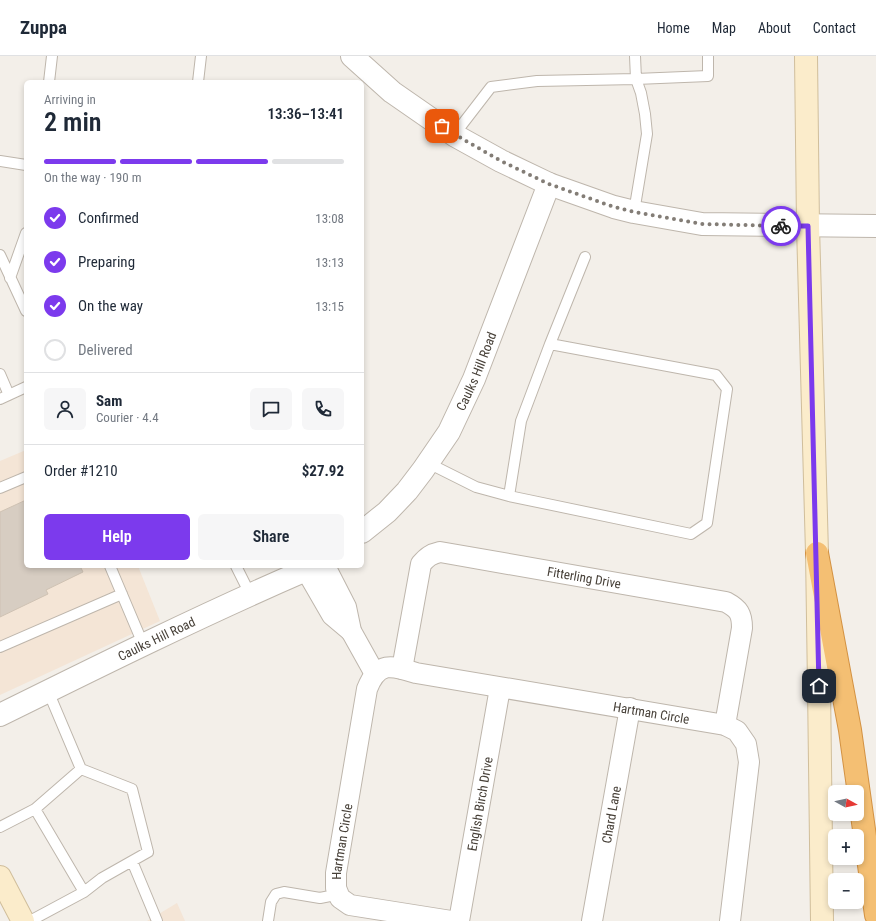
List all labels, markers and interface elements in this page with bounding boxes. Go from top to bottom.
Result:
text: Zuppa [20,16,67,39]
text: Home [657,20,690,36]
text: Map [712,20,736,36]
text: About [758,20,791,36]
text: Contact [813,20,856,36]
text: Arriving in [44,92,96,107]
text: 13:36–13:41 [267,105,344,123]
text: 2 min [44,107,102,137]
pin [425,109,459,143]
icon: bag [431,115,453,137]
text: On the way · 190 m [44,170,141,185]
courier [761,206,801,246]
icon: check [44,207,66,229]
text: Confirmed [78,209,139,227]
text: 13:08 [315,211,344,226]
icon: bike [770,215,792,237]
icon: check [44,251,66,273]
text: Preparing [78,253,135,271]
text: 13:13 [315,255,344,270]
icon: check [44,295,66,317]
text: On the way [78,297,143,315]
text: 13:15 [315,299,344,314]
street label: Caulks Hill Road [453,330,499,413]
text: Delivered [78,341,133,359]
button: person [44,388,86,430]
button: chat [250,388,292,430]
button: phone [302,388,344,430]
text: Sam [96,392,122,410]
text: Courier · 4.4 [96,410,159,425]
text: Order #1210 [44,462,118,480]
text: $27.92 [302,462,344,480]
button: Help [44,514,190,560]
button: Share [198,514,344,560]
street label: Fitterling Drive [546,564,622,592]
street label: Caulks Hill Road [115,614,198,664]
pin [802,669,836,703]
icon: home [808,675,830,697]
street label: Hartman Circle [612,699,690,727]
street label: English Birch Drive [464,756,496,852]
street label: Chard Lane [599,785,624,845]
north arrow [828,785,864,821]
map controls [828,785,864,909]
street label: Hartman Circle [329,803,356,880]
button: + [828,829,864,865]
button: − [828,873,864,909]

